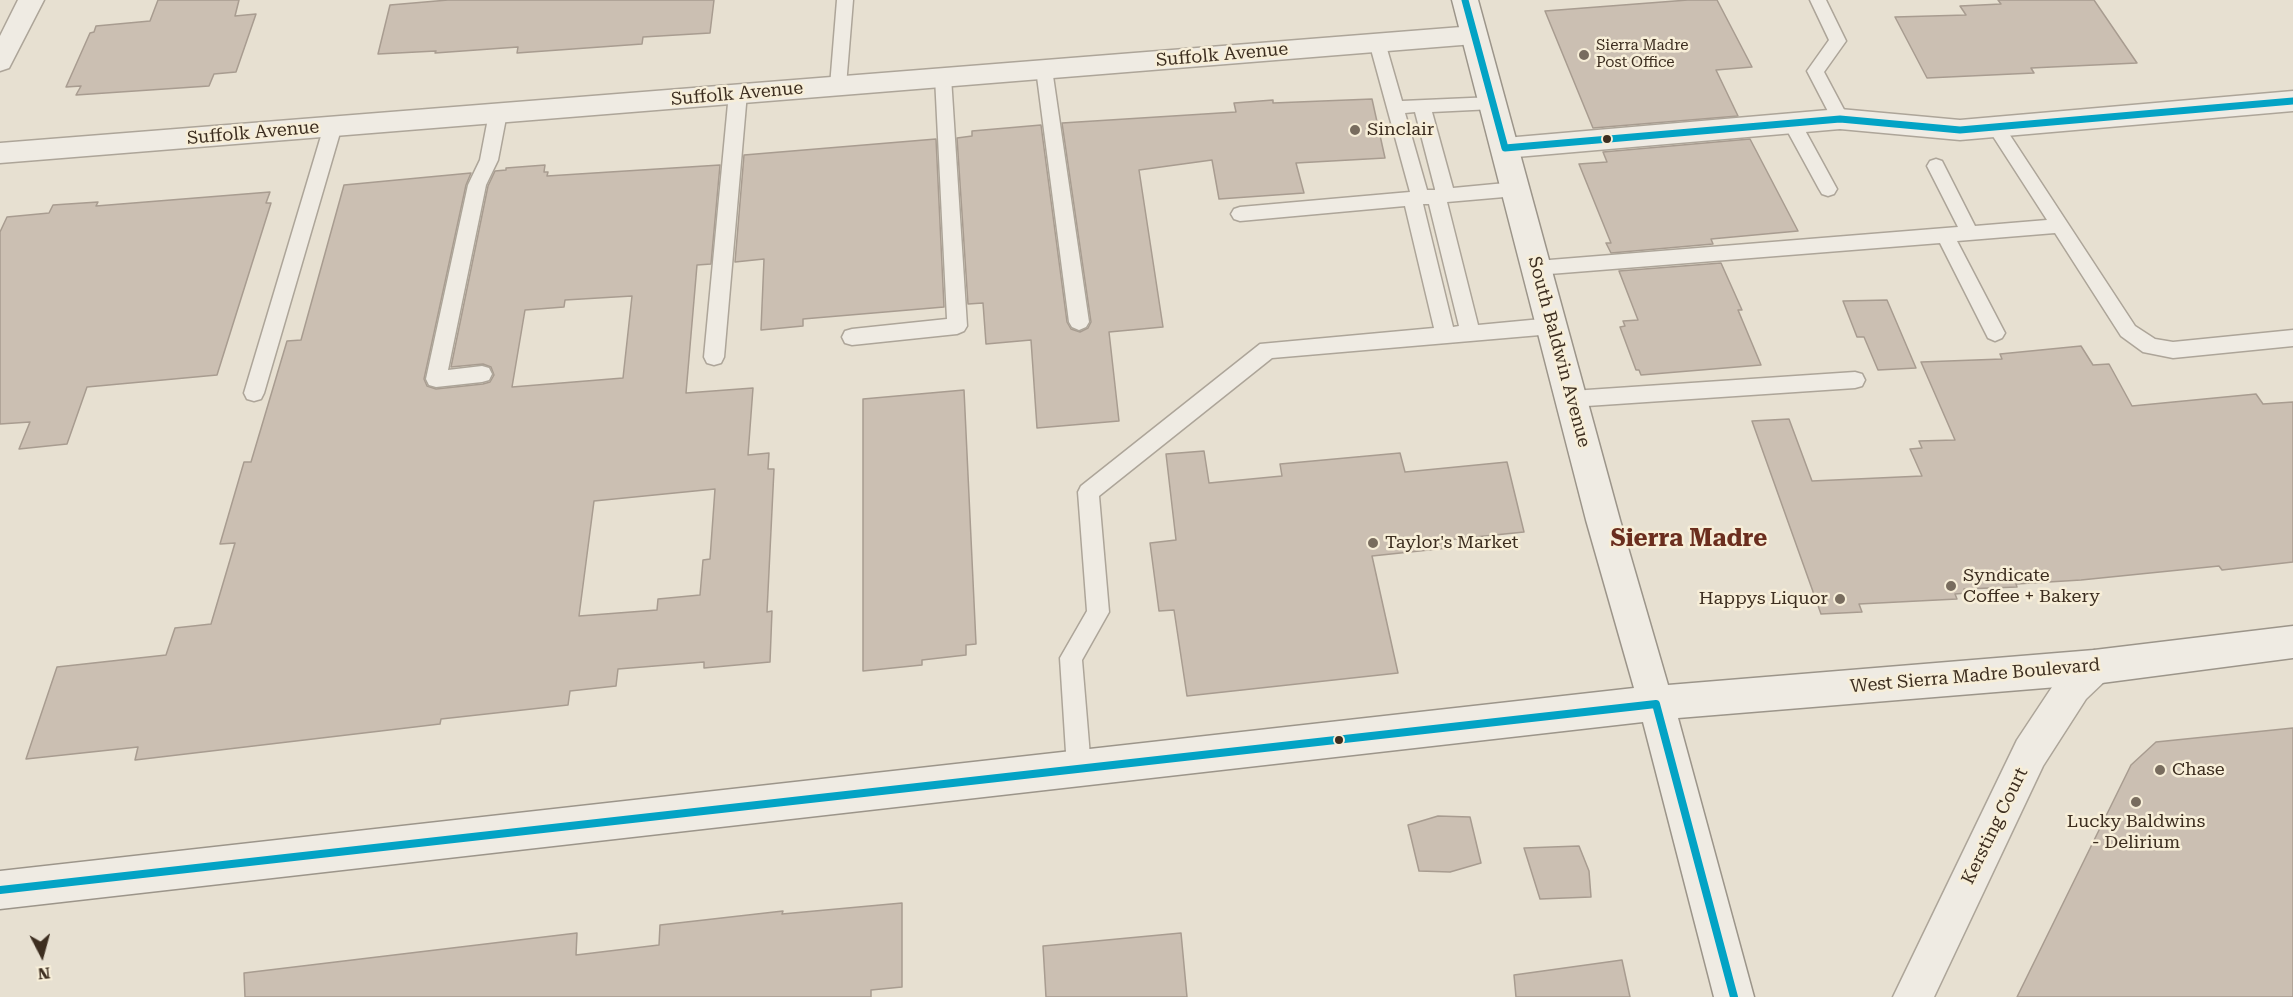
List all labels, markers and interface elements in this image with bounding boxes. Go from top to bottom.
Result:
place label: Sierra Madre Post Office [1596,37,1688,72]
street label: Suffolk Avenue [1155,38,1289,72]
marker: Sierra Madre Post Office [1577,48,1591,62]
street label: Suffolk Avenue [670,77,804,111]
street label: Suffolk Avenue [186,116,320,150]
place label: Sinclair [1367,119,1434,141]
marker: Sinclair [1348,123,1362,137]
unlabelled marker [1601,133,1613,145]
street label: South Baldwin Avenue [1523,254,1595,450]
district label: Sierra Madre [1611,525,1767,553]
place label: Taylor's Market [1385,532,1519,554]
marker: Taylor's Market [1366,536,1380,550]
place label: Syndicate Coffee + Bakery [1963,565,2100,608]
marker: Syndicate Coffee + Bakery [1944,579,1958,593]
place label: Happys Liquor [1699,588,1828,610]
marker: Happys Liquor [1833,592,1847,606]
street label: West Sierra Madre Boulevard [1849,654,2101,698]
unlabelled marker [1333,734,1345,746]
place label: Chase [2172,759,2225,781]
marker: Chase [2153,763,2167,777]
street label: Kersting Court [1957,764,2033,888]
marker: Lucky Baldwins - Delirium [2129,795,2143,809]
place label: Lucky Baldwins - Delirium [2067,811,2205,854]
north arrow [12,925,72,985]
text: N [37,963,51,983]

